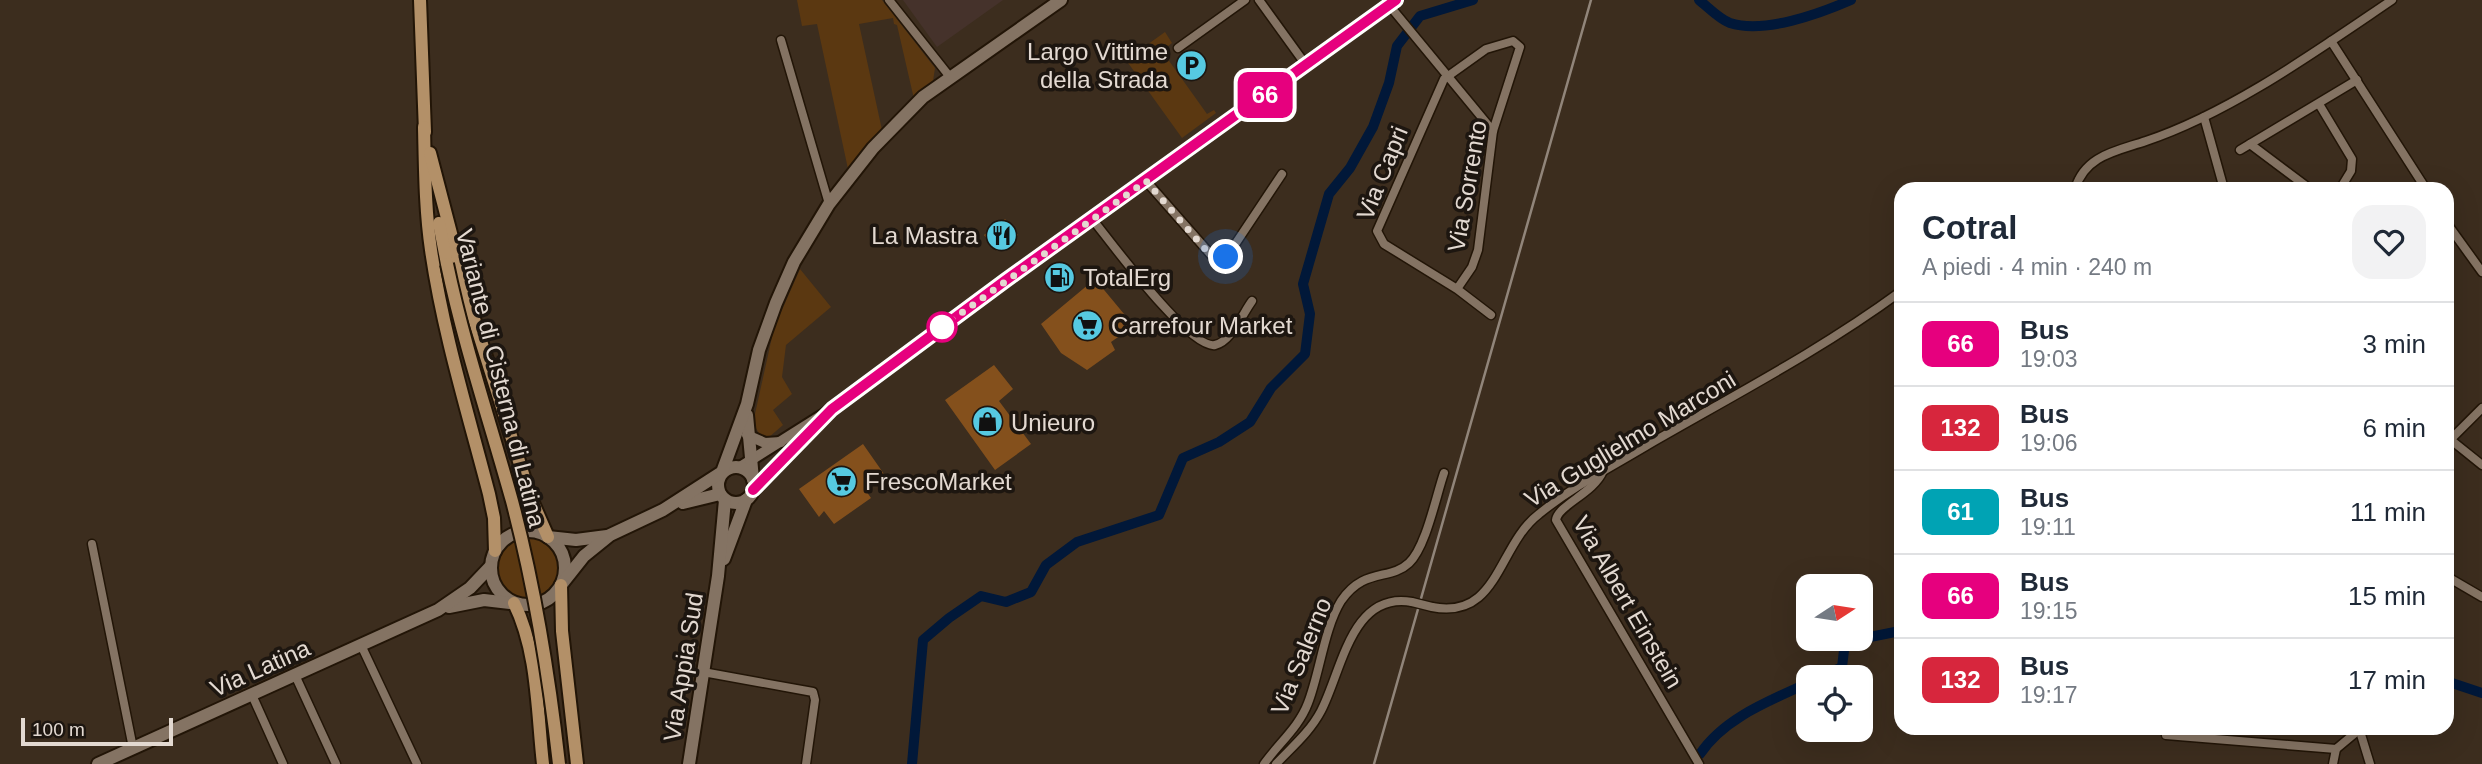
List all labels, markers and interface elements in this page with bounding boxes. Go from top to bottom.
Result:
place label: Largo Vittime della Strada [1027,38,1169,93]
parking icon: Largo Vittime della Strada [1174,48,1208,82]
line badge: 66 [1234,72,1296,118]
text: 66 [1252,81,1278,108]
street label: Via Sorrento [1442,118,1492,254]
street label: Via Capri [1351,122,1413,224]
button: heart [2352,205,2426,279]
text: Cotral [1922,209,2017,246]
restaurant icon: La Mastra [984,218,1018,252]
place label: La Mastra [871,222,979,249]
street label: Variante di Cisterna di Latina [451,226,551,531]
your location [1208,239,1243,274]
text: A piedi · 4 min · 240 m [1922,254,2152,280]
fuel station icon: TotalErg [1043,260,1077,294]
place label: TotalErg [1083,264,1171,291]
supermarket icon: Carrefour Market [1071,308,1105,342]
unlabelled marker [927,312,957,342]
place label: Carrefour Market [1111,312,1293,339]
text: Bus [2020,315,2069,345]
text: 3 min [2362,329,2426,359]
text: 66 [1947,330,1974,357]
text: 19:03 [2020,346,2078,372]
street label: Via Guglielmo Marconi [1520,365,1740,513]
text: Bus [2020,399,2069,429]
shop icon: Unieuro [971,405,1005,439]
place label: Unieuro [1011,409,1095,436]
text: 6 min [2362,413,2426,443]
text: 132 [1940,414,1981,441]
text: 19:06 [2020,430,2078,456]
supermarket icon: FrescoMarket [825,464,859,498]
place label: FrescoMarket [865,468,1012,495]
text: Bus [2020,483,2069,513]
text: 11 min [2350,497,2426,527]
text: 61 [1947,498,1974,525]
street label: Via Albert Einstein [1568,511,1688,693]
text: 19:11 [2020,514,2076,540]
text: Bus [2020,567,2069,597]
north arrow [1796,574,1872,651]
map controls [1796,574,1873,742]
text: 15 min [2348,581,2426,611]
text: 66 [1947,582,1974,609]
street label: Via Appia Sud [658,591,708,743]
street label: Via Salerno [1265,594,1337,718]
text: 19:15 [2020,598,2078,624]
street label: Via Latina [206,634,315,702]
text: Bus [2020,651,2069,681]
button: locate [1796,665,1873,742]
text: 17 min [2348,665,2426,695]
text: 132 [1940,666,1981,693]
text: 19:17 [2020,682,2078,708]
scale bar [21,715,173,747]
text: 100 m [32,719,85,740]

